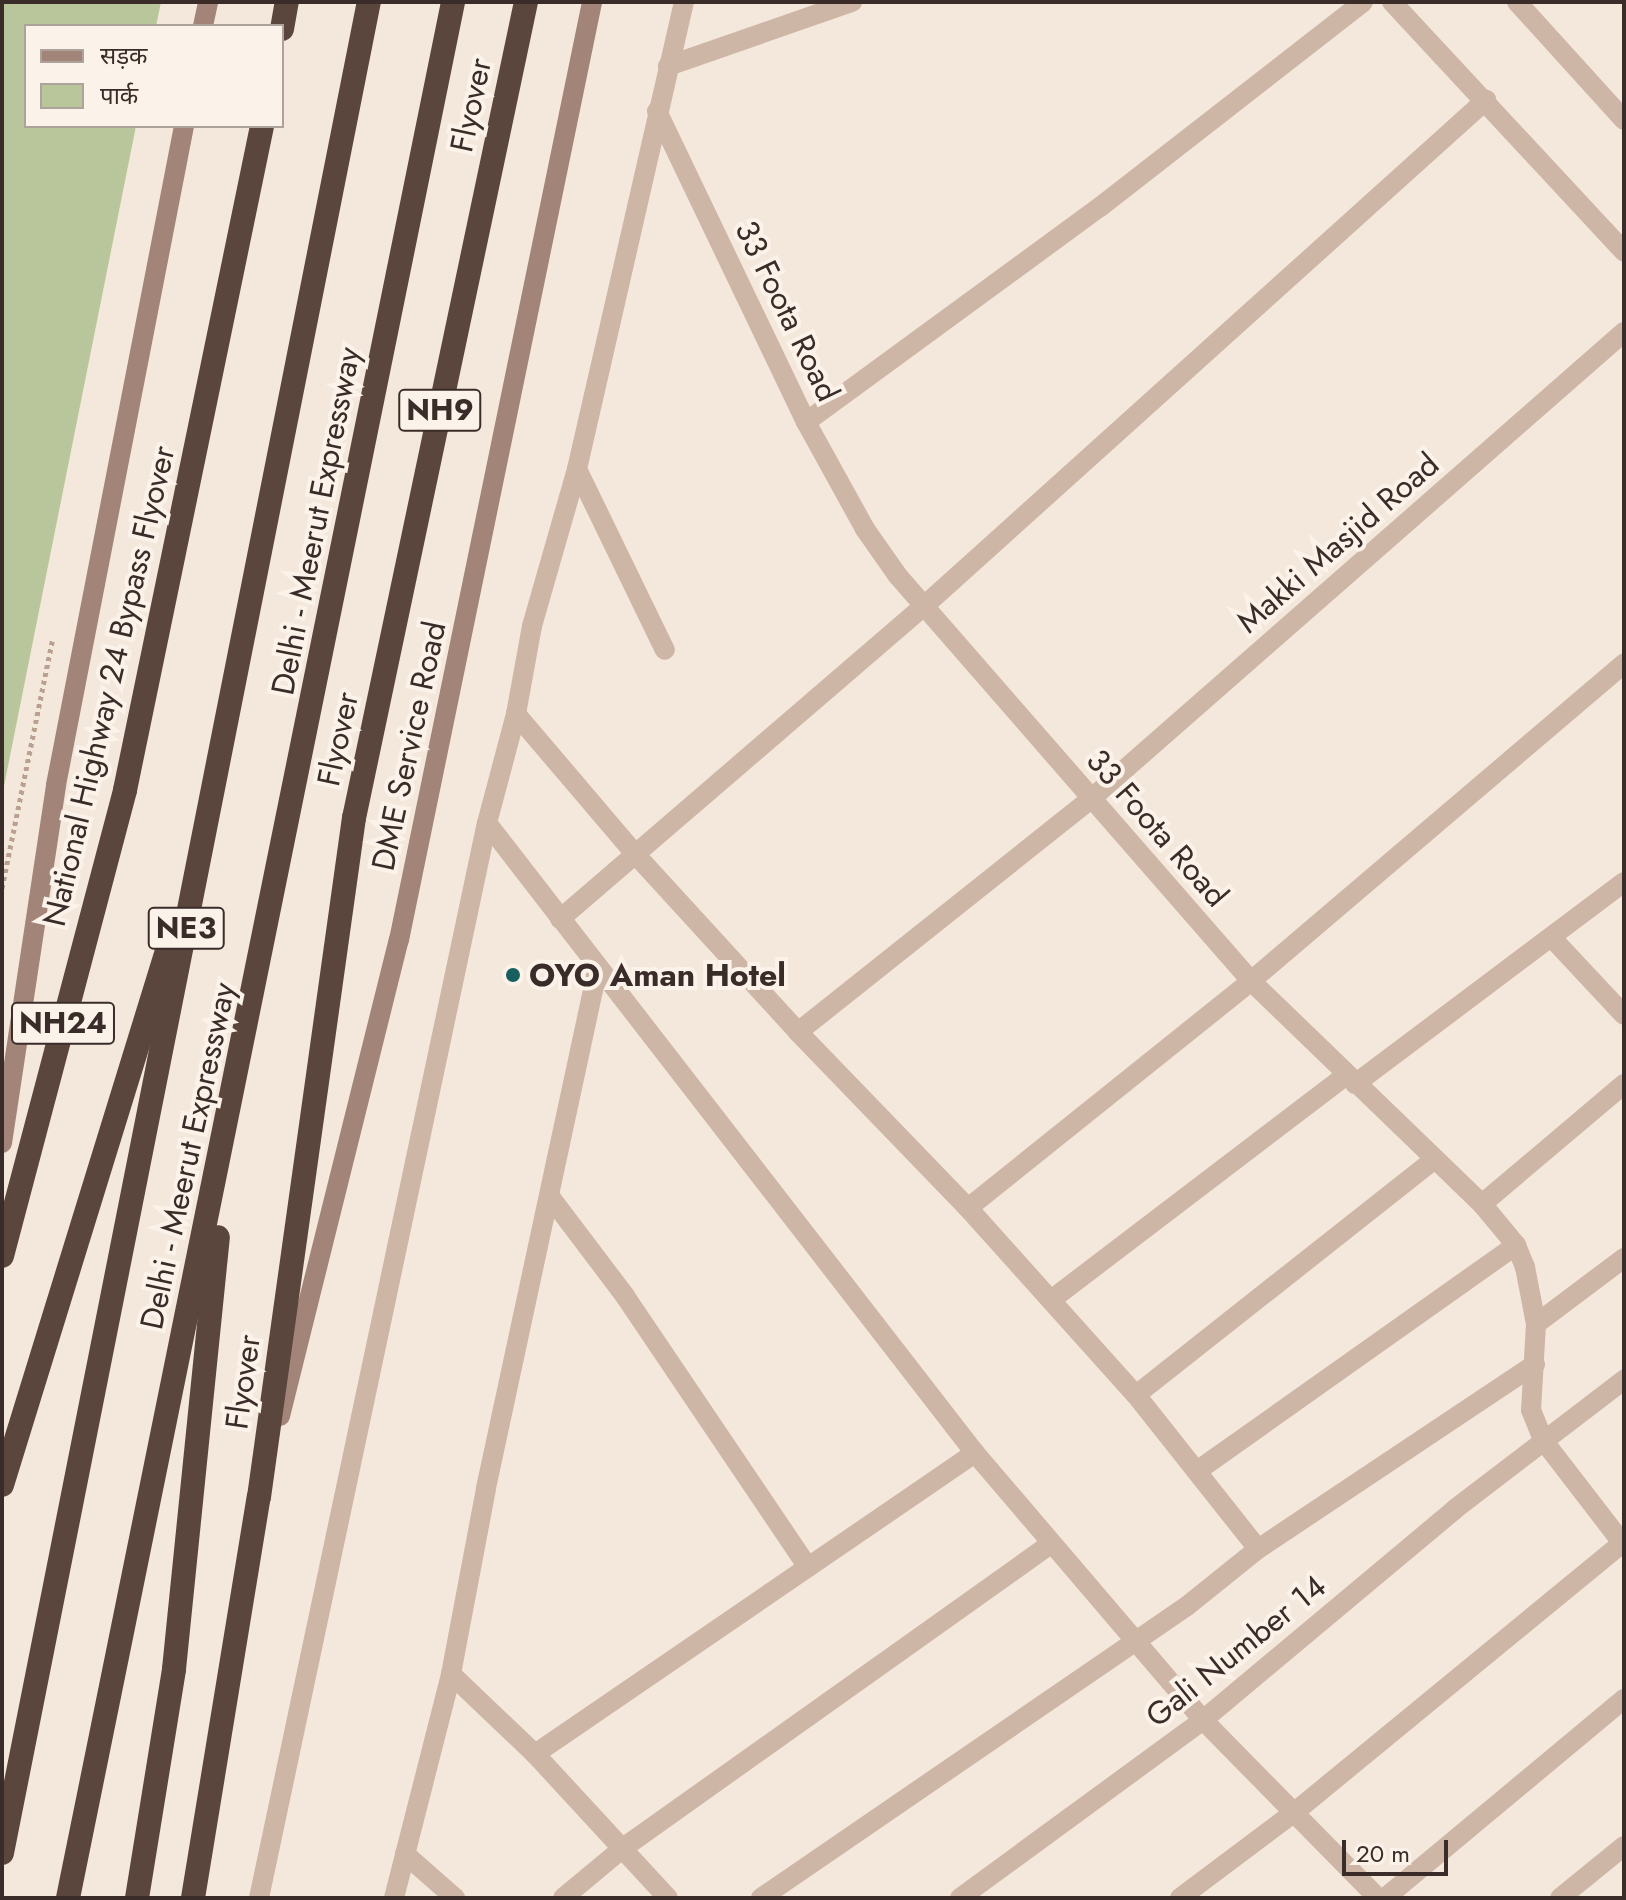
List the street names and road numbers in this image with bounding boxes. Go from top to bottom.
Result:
street label: Flyover [442,55,500,155]
street label: 33 Foota Road [727,214,847,408]
street label: Delhi - Meerut Expressway [263,344,369,698]
road number: NH9 [398,384,482,436]
street label: National Highway 24 Bypass Flyover [35,442,183,930]
street label: Makki Masjid Road [1229,445,1447,641]
street label: DME Service Road [364,618,454,874]
street label: Flyover [309,689,367,789]
street label: 33 Foota Road [1078,741,1236,915]
road number: NE3 [146,902,226,954]
street label: Delhi - Meerut Expressway [132,979,244,1333]
road number: NH24 [9,997,117,1049]
street label: Flyover [217,1332,269,1432]
street label: Gali Number 14 [1138,1567,1334,1735]

